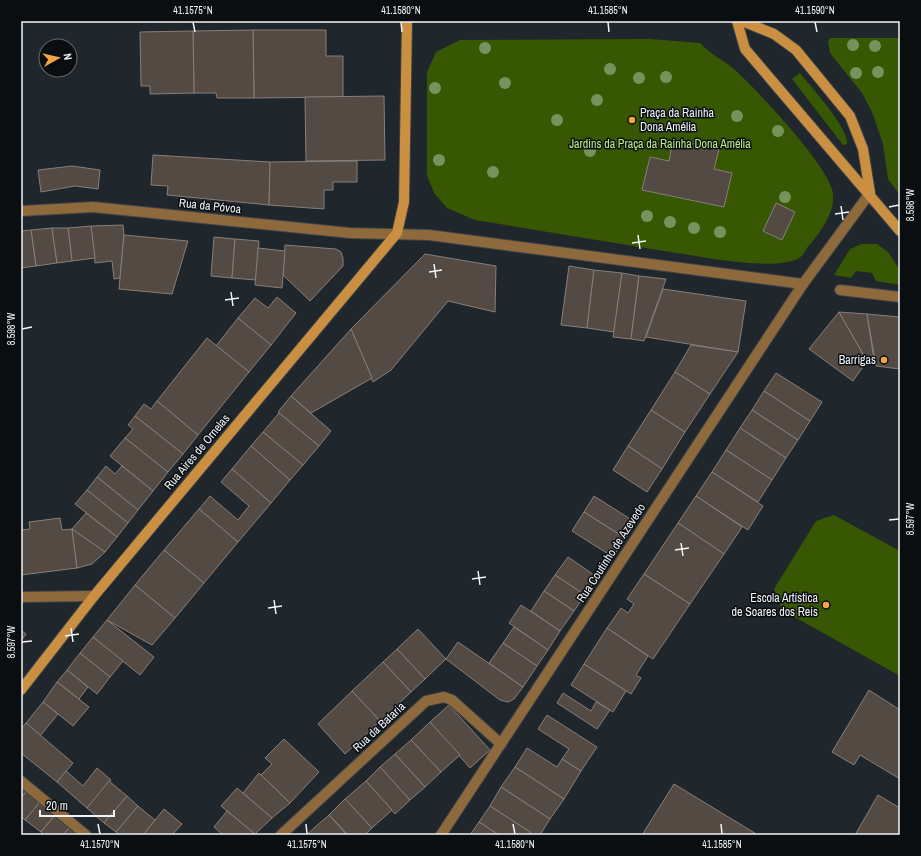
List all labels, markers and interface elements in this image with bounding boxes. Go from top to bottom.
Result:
text: 41.1575°N [173,4,213,17]
text: 41.1580°N [381,4,421,17]
text: 41.1585°N [588,4,628,17]
text: 41.1590°N [795,4,835,17]
north arrow [38,38,78,78]
text: N [61,52,75,61]
place label: Praça da Rainha Dona Amélia [640,105,714,135]
marker: Praça da Rainha Dona Amélia [627,115,637,125]
park label: Jardins da Praça da Rainha Dona Amélia [569,136,751,152]
text: 8.598°W [904,189,917,221]
street label: Rua da Póvoa [178,195,242,217]
text: 8.598°W [5,313,18,345]
place label: Barrigas [839,352,876,368]
marker: Barrigas [879,355,889,365]
street label: Rua Aires de Ornelas [161,411,233,493]
street label: Rua Coutinho de Azevedo [573,500,649,606]
text: 8.597°W [904,503,917,535]
place label: Escola Artística de Soares dos Reis [732,590,819,620]
marker: Escola Artística de Soares dos Reis [821,600,831,610]
text: 8.597°W [5,626,18,658]
street label: Rua da Bataria [349,698,409,755]
scale bar [40,792,114,818]
text: 20 m [46,798,68,814]
text: 41.1570°N [80,838,120,851]
text: 41.1575°N [287,838,327,851]
text: 41.1580°N [495,838,535,851]
text: 41.1585°N [702,838,742,851]

